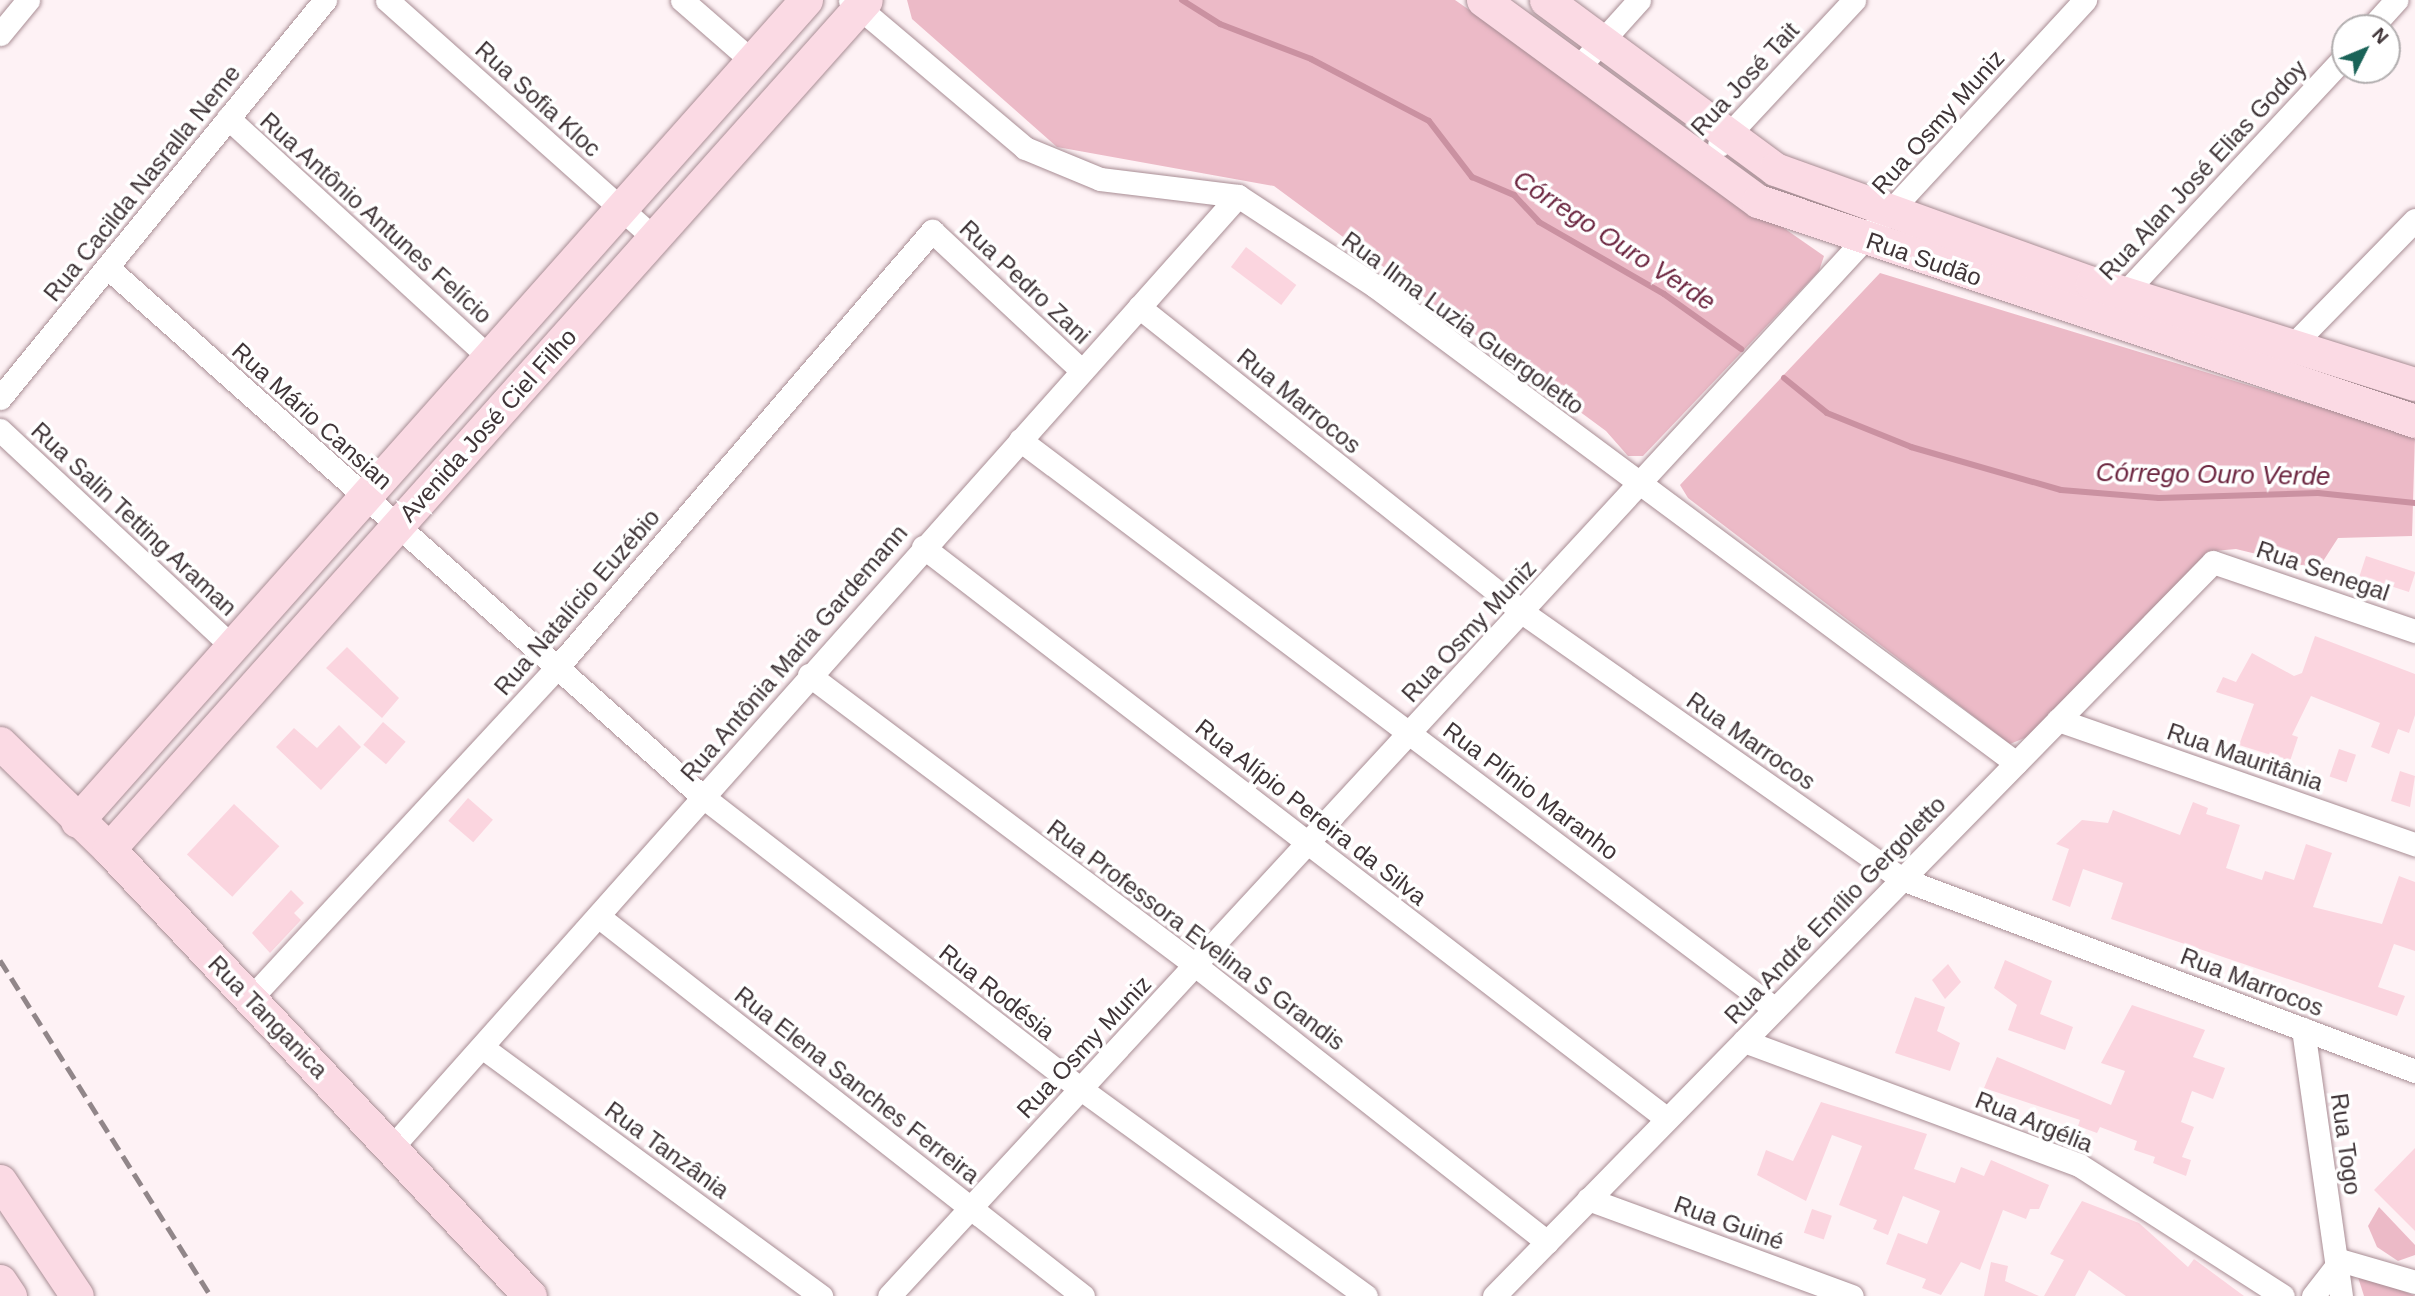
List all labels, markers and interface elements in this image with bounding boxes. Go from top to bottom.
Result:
north arrow [2331,14,2401,84]
street label: Rua José Tait [1685,16,1805,142]
text: N [2368,24,2393,48]
street label: Rua Sofia Kloc [469,35,607,163]
street label: Rua Osmy Muniz [1866,44,2010,200]
street label: Rua Alan José Elias Godoy [2093,53,2313,287]
street label: Rua Cacilda Nasralla Neme [38,59,246,307]
street label: Rua Antônio Antunes Felício [253,106,499,330]
water label: Córrego Ouro Verde [1507,164,1721,318]
street label: Rua Pedro Zani [954,214,1096,350]
street label: Rua Ilma Luzia Guergoletto [1336,225,1590,421]
street label: Rua Sudão [1863,226,1985,292]
street label: Avenida José Ciel Filho [394,322,582,528]
street label: Rua Mário Cansian [226,337,398,495]
street label: Rua Marrocos [1231,342,1367,460]
street label: Rua Salin Tetting Araman [25,416,243,622]
water label: Córrego Ouro Verde [2095,457,2331,493]
street label: Rua Natalício Euzébio [488,503,666,701]
street label: Rua Antônia Maria Gardemann [674,518,914,788]
street label: Rua Senegal [2253,535,2393,607]
street label: Rua Osmy Muniz [1396,554,1542,708]
street label: Rua Marrocos [1681,686,1821,796]
street label: Rua Alípio Pereira da Silva [1189,712,1433,912]
street label: Rua Plínio Maranho [1438,716,1624,866]
street label: Rua Mauritânia [2163,717,2327,797]
street label: Rua André Emílio Gergoletto [1718,790,1952,1030]
street label: Rua Professora Evelina S Grandis [1041,814,1351,1056]
street label: Rua Rodésia [933,938,1061,1046]
street label: Rua Marrocos [2176,942,2328,1022]
street label: Rua Tanganica [202,949,334,1085]
street label: Rua Osmy Muniz [1011,970,1157,1124]
street label: Rua Elena Sanches Ferreira [729,980,985,1190]
street label: Rua Argélia [1970,1085,2098,1159]
street label: Rua Togo [2325,1091,2367,1197]
street label: Rua Tanzânia [599,1095,735,1205]
street label: Rua Guiné [1670,1190,1788,1256]

